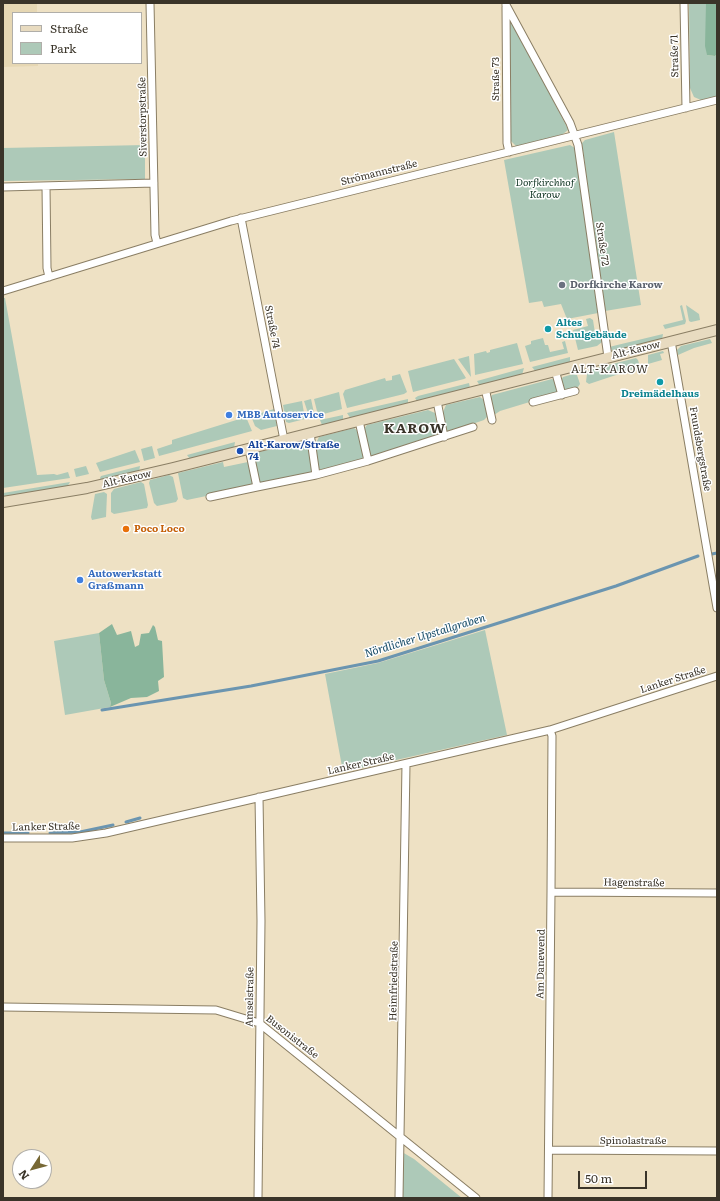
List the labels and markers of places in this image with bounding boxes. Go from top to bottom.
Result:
place label: Dorfkirche Karow [570,279,663,291]
marker: Dorfkirche Karow [557,280,567,290]
place label: Altes Schulgebäude [556,317,627,340]
marker: Altes Schulgebäude [543,324,553,334]
marker: Dreimädelhaus [655,377,665,387]
place label: Dreimädelhaus [621,388,699,400]
place label: MBB Autoservice [237,409,324,421]
marker: MBB Autoservice [224,410,234,420]
place label: Alt-Karow/Straße 74 [248,439,339,462]
marker: Alt-Karow/Straße 74 [235,446,245,456]
place label: Poco Loco [134,523,185,535]
marker: Poco Loco [121,524,131,534]
place label: Autowerkstatt Graßmann [88,568,162,592]
marker: Autowerkstatt Graßmann [75,575,85,585]

